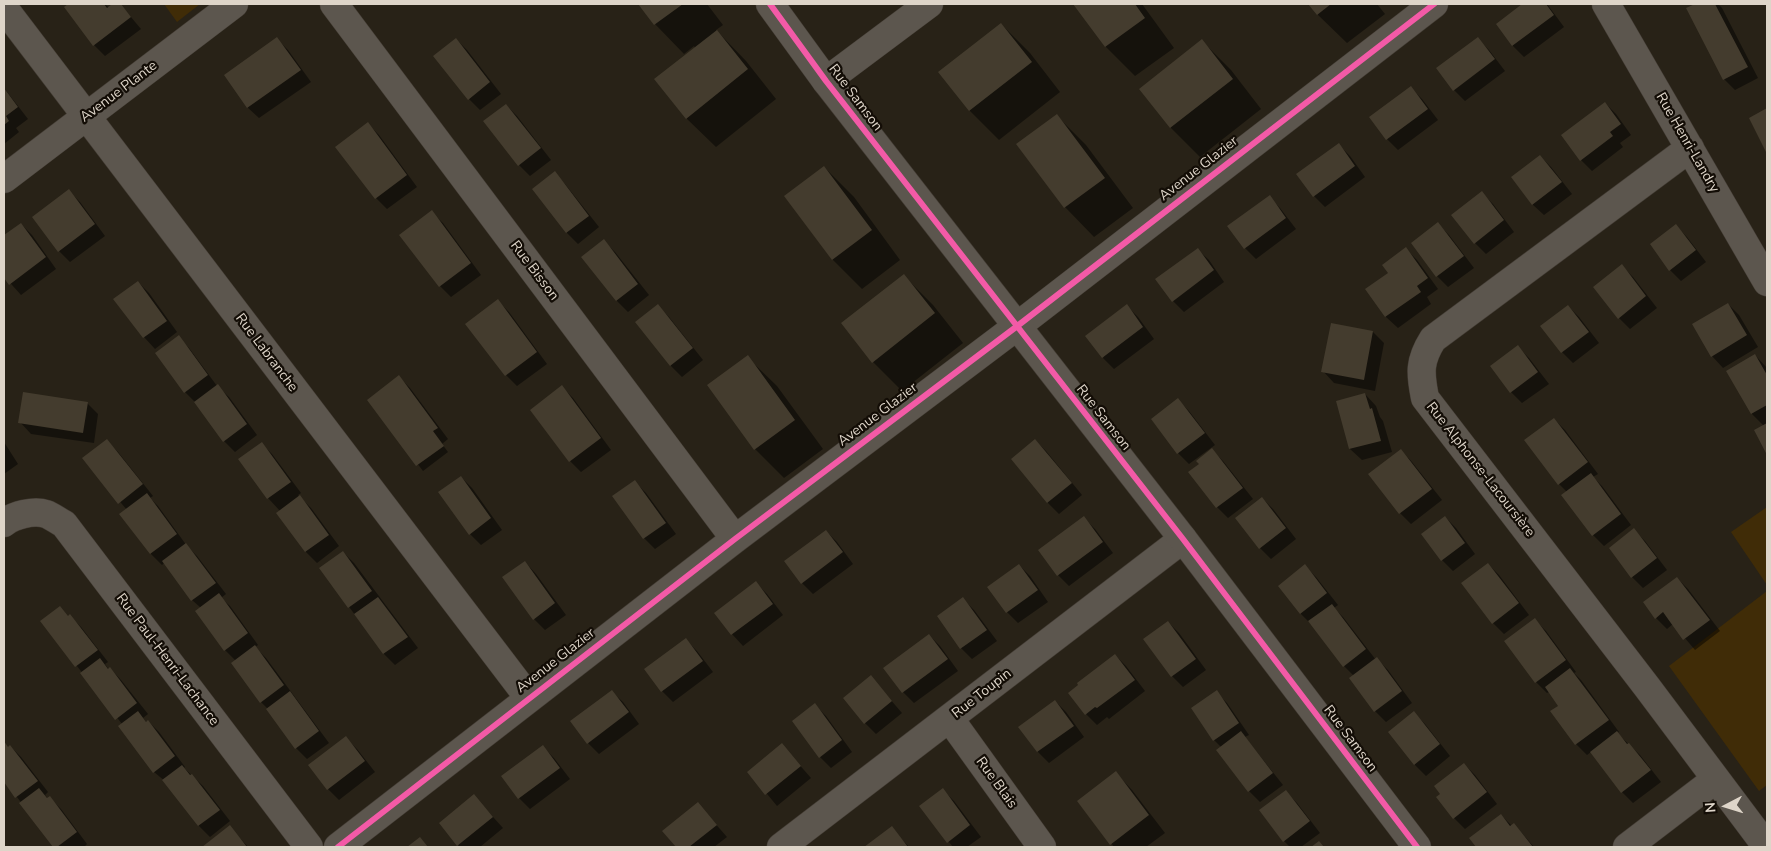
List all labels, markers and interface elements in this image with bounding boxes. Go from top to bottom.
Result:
street label: Avenue Plante [77,58,161,126]
street label: Rue Samson [825,61,885,135]
street label: Rue Henri-Landry [1652,90,1722,196]
street label: Avenue Glazier [1156,133,1242,205]
street label: Rue Bisson [506,238,562,304]
street label: Rue Labranche [231,311,301,395]
street label: Avenue Glazier [835,380,921,450]
street label: Rue Samson [1072,382,1134,454]
street label: Rue Alphonse-Lacoursière [1422,399,1538,541]
street label: Rue Paul-Henri-Lachance [112,591,222,729]
street label: Avenue Glazier [513,625,599,697]
street label: Rue Toupin [949,666,1015,722]
street label: Rue Samson [1320,702,1380,776]
street label: Rue Blais [972,754,1020,812]
north arrow [1701,781,1751,831]
text: N [1701,801,1720,813]

